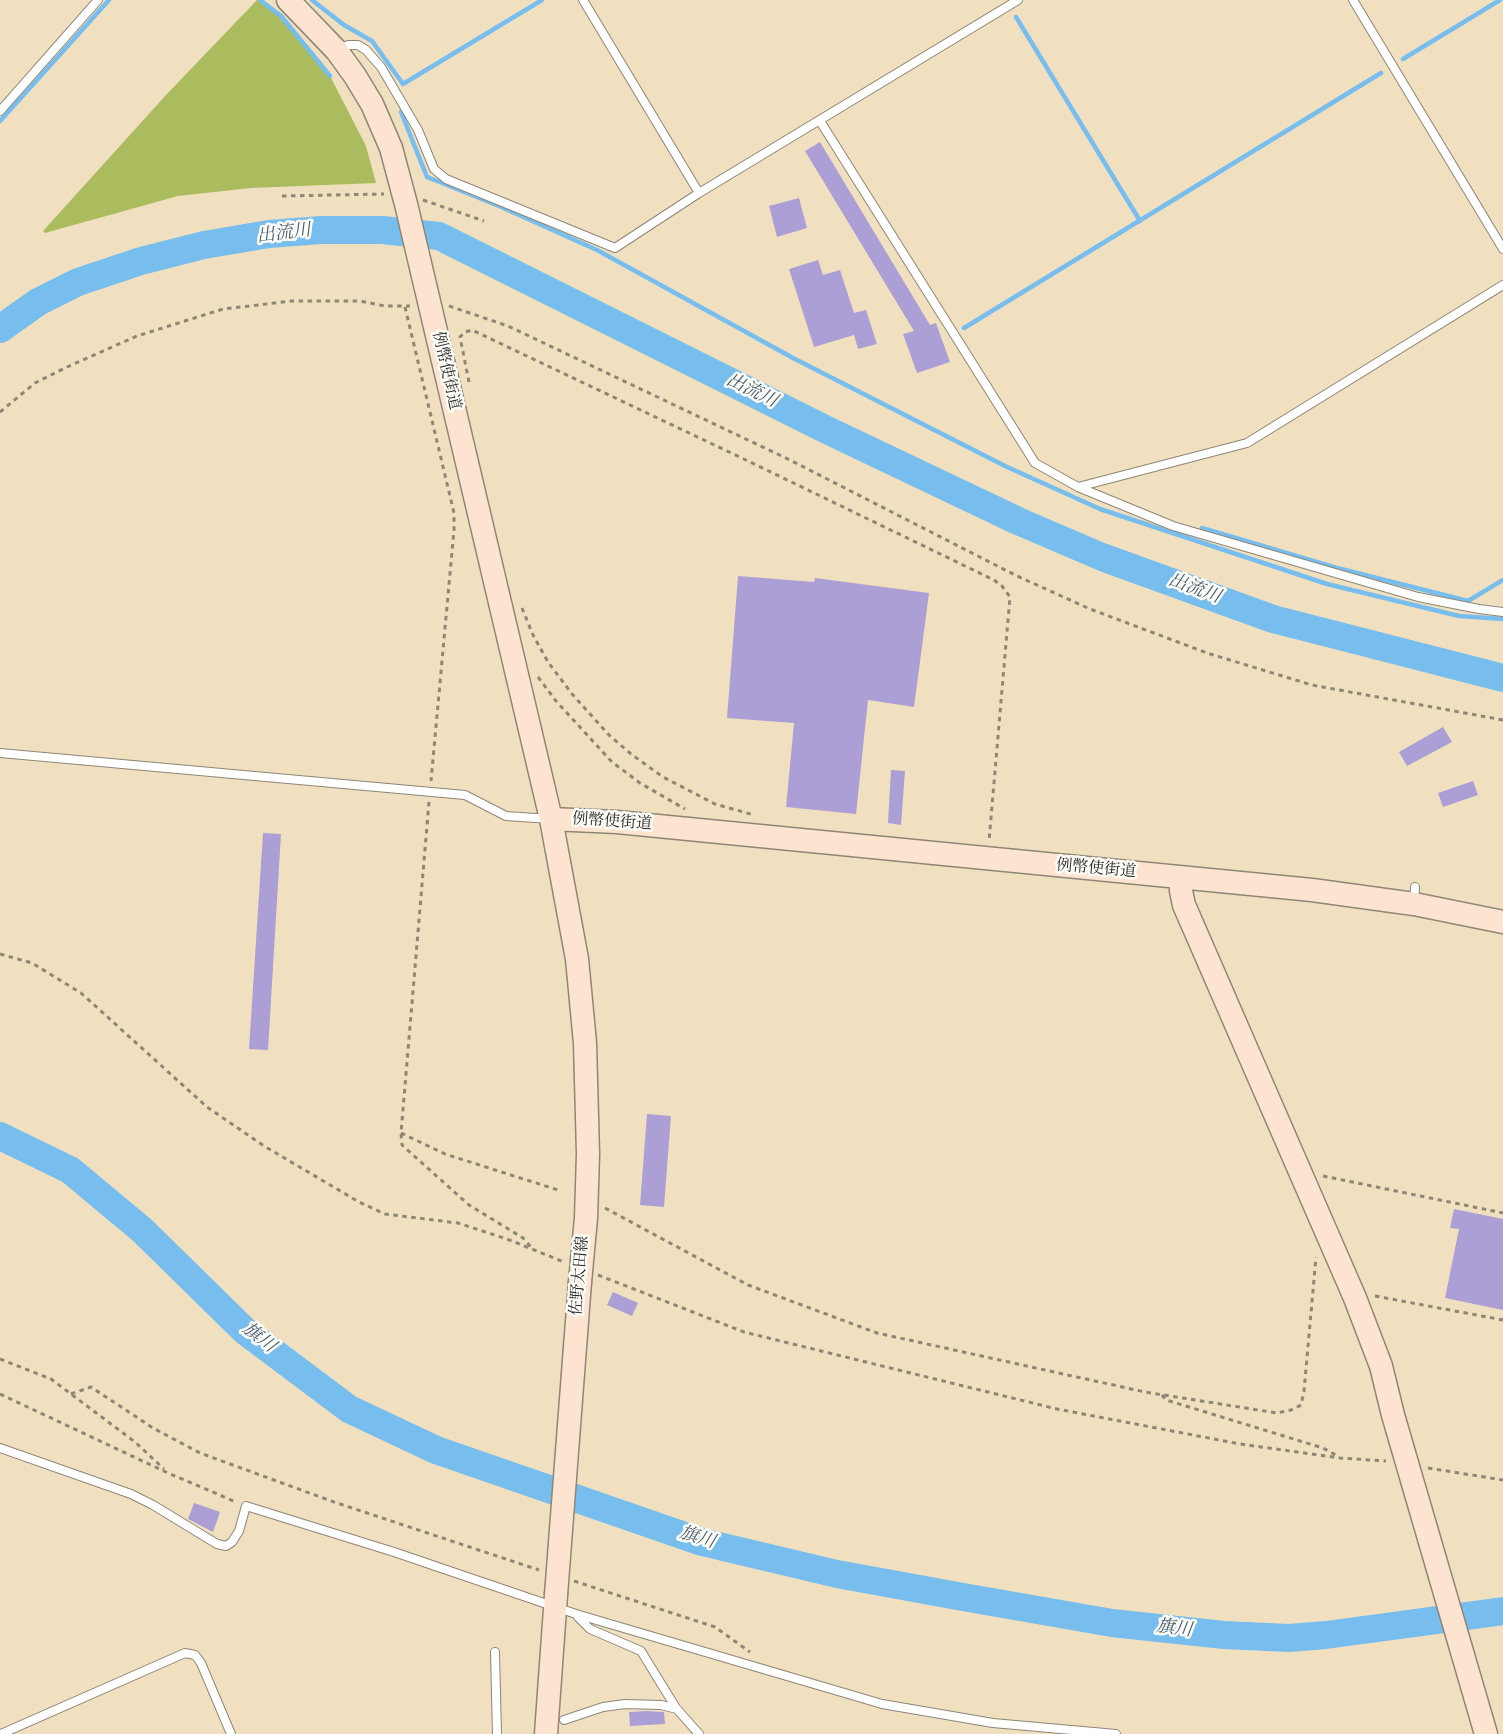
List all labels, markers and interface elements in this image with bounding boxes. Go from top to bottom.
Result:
water label: 出流川 [256,221,312,249]
street label: 例幣使街道 [427,330,463,412]
water label: 出流川 [722,370,780,414]
water label: 出流川 [1165,571,1223,609]
street label: 例幣使街道 [571,811,653,835]
street label: 例幣使街道 [1055,857,1137,883]
street label: 佐野太田線 [568,1235,594,1317]
water label: 旗川 [237,1319,279,1359]
water label: 旗川 [677,1523,717,1555]
water label: 旗川 [1155,1617,1193,1643]

